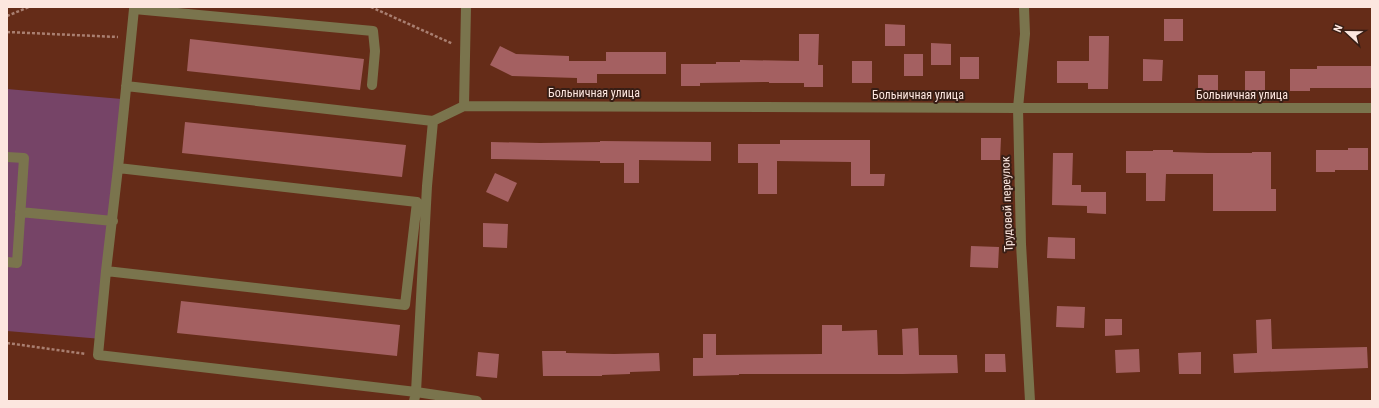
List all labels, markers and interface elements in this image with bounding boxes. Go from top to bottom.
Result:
north arrow [1327,12,1367,52]
text: N [1331,23,1346,34]
street label: Больничная улица [548,86,640,100]
street label: Больничная улица [872,88,964,102]
street label: Больничная улица [1196,88,1288,102]
street label: Трудовой переулок [998,156,1016,252]

